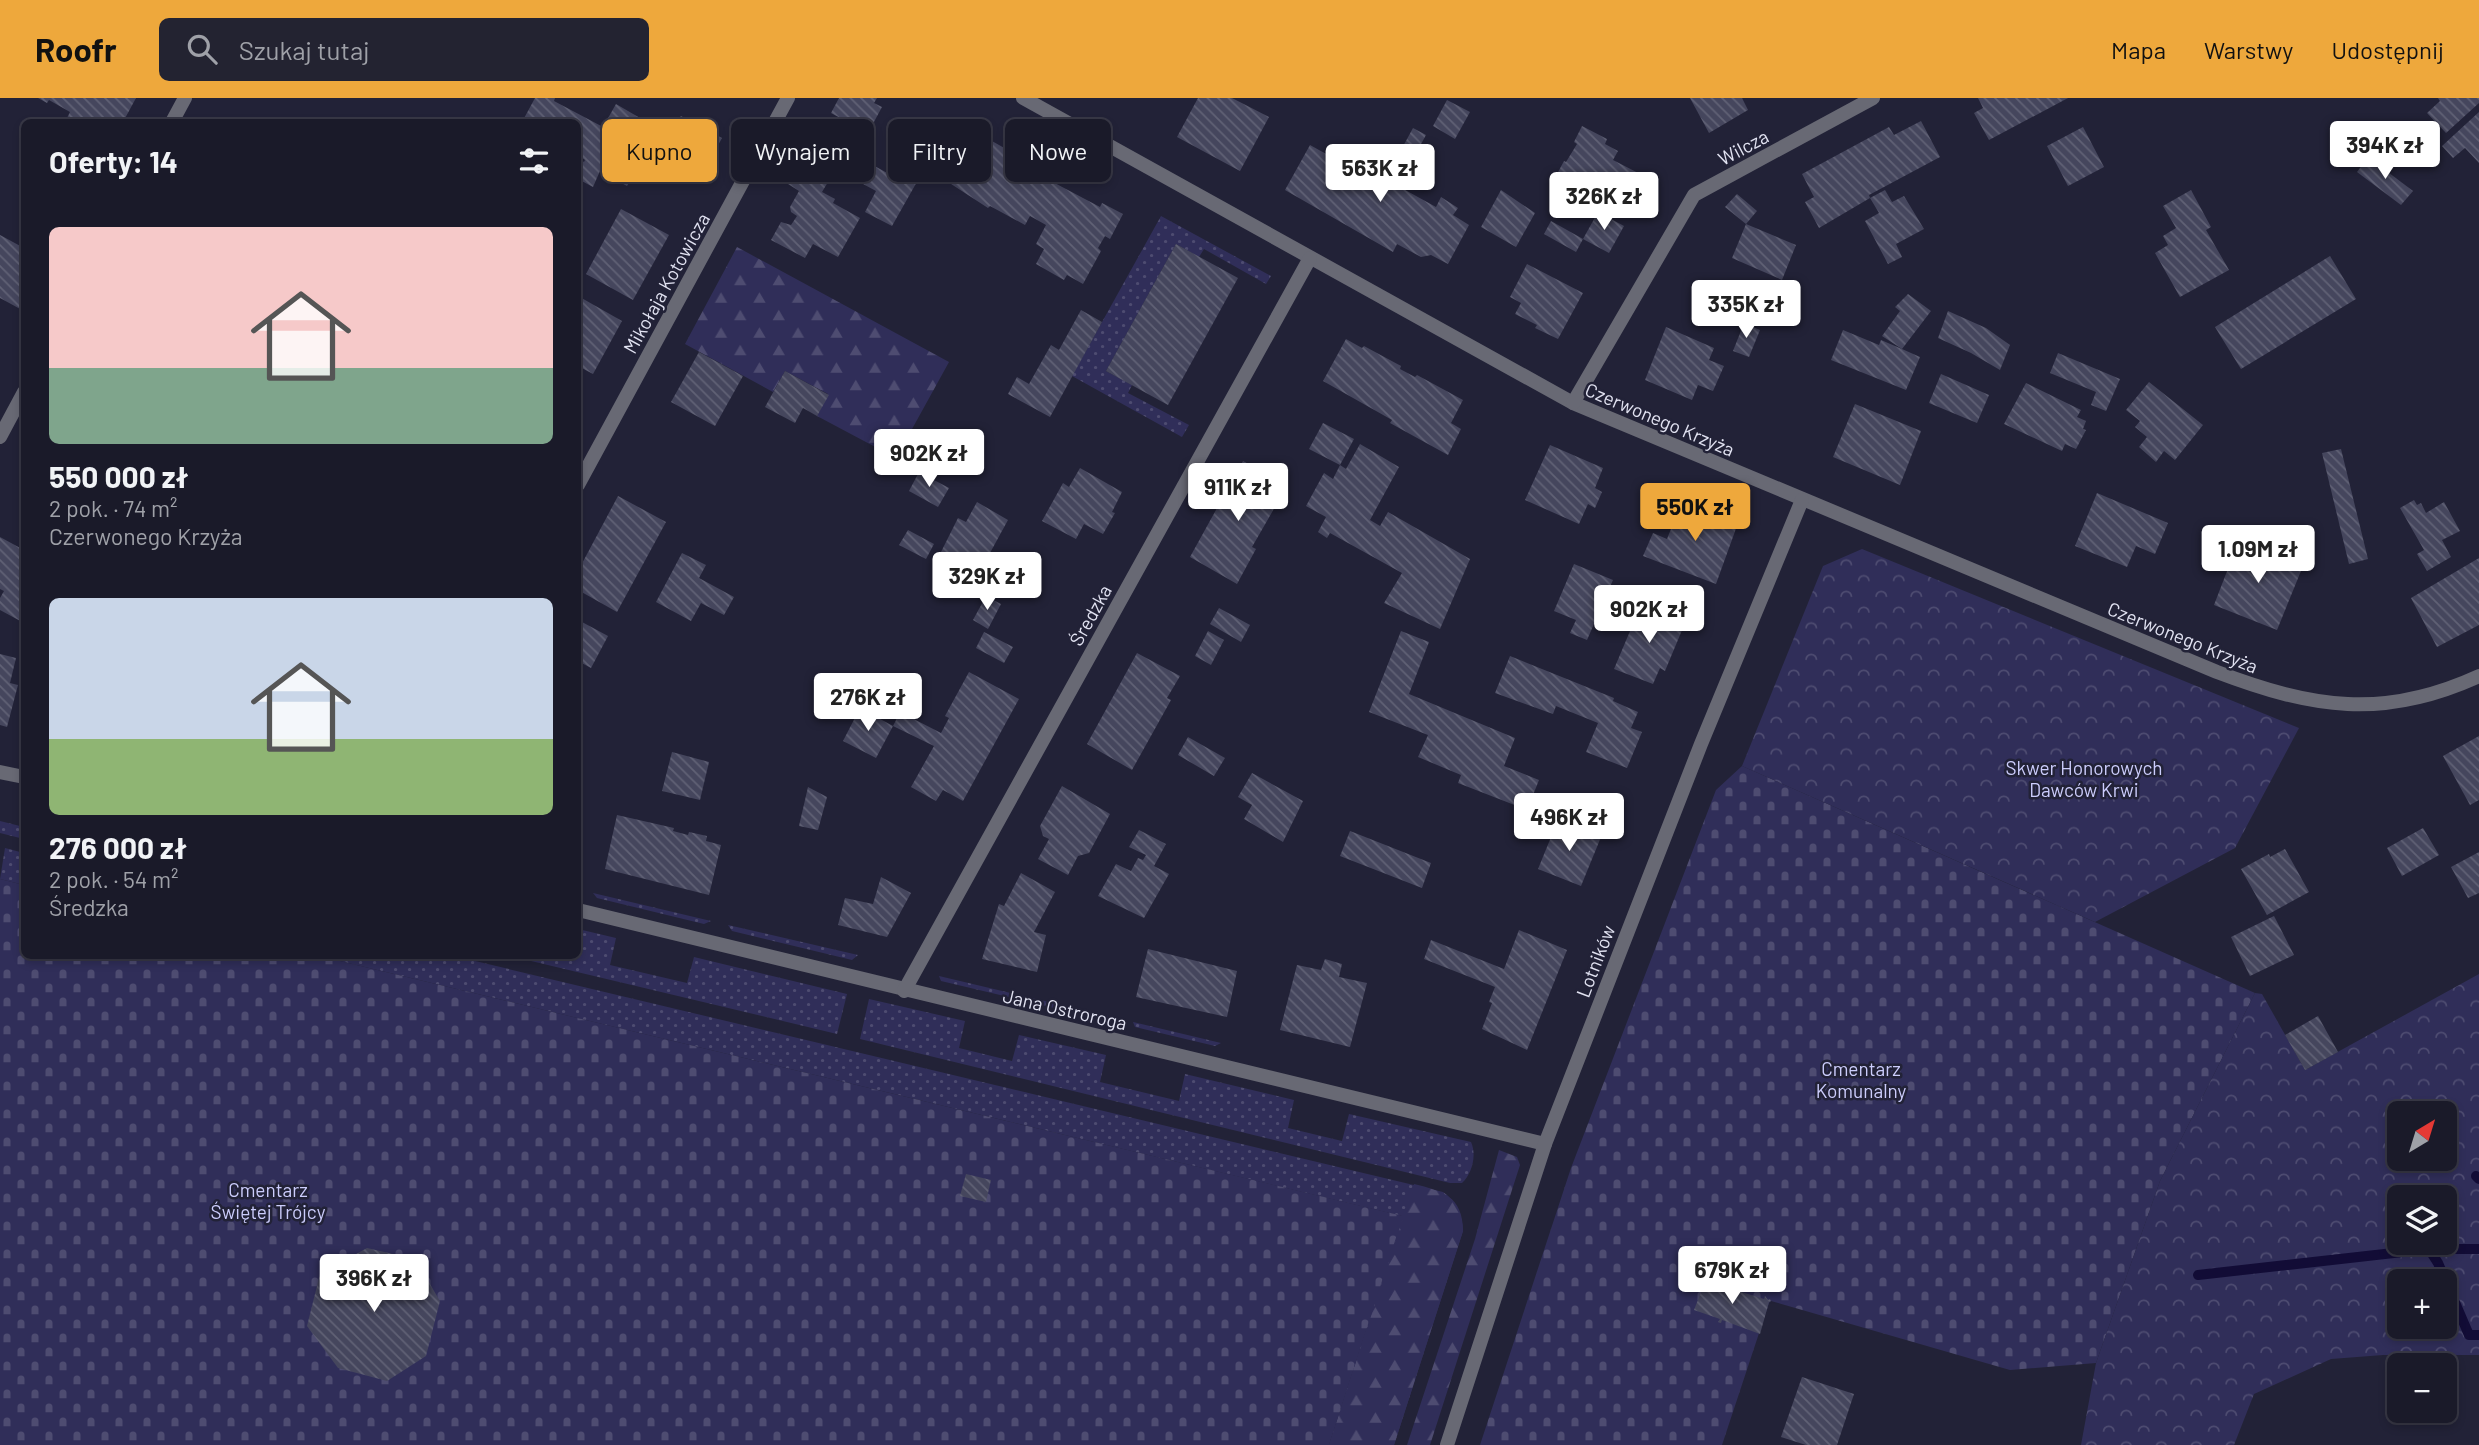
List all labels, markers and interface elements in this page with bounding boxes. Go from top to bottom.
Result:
search box [159,18,649,81]
text: Roofr [35,29,117,69]
icon: search [183,30,221,68]
text: Szukaj tutaj [239,34,370,65]
text: Mapa [2111,35,2166,64]
text: Warstwy [2204,35,2293,64]
text: Udostępnij [2331,35,2444,64]
chip: Kupno [602,119,717,182]
chip: Wynajem [731,119,874,182]
chip: Filtry [888,119,991,182]
chip: Nowe [1005,119,1111,182]
pin: 394K zł [2320,122,2450,181]
street label: Wilcza [1714,124,1772,170]
text: 394K zł [2346,130,2424,158]
icon: filters [515,142,553,180]
text: Oferty: 14 [49,143,178,179]
pin: 563K zł [1315,144,1445,204]
text: 563K zł [1342,153,1418,181]
pin: 326K zł [1539,172,1669,232]
text: 326K zł [1565,181,1643,209]
street label: Mikołaja Kotowicza [618,209,714,357]
icon: home [238,273,364,399]
pin: 335K zł [1681,280,1811,340]
text: 335K zł [1708,289,1784,317]
street label: Czerwonego Krzyża [1582,377,1738,461]
pin: 902K zł [864,430,994,489]
text: 902K zł [890,438,968,466]
text: 550 000 zł [49,458,189,494]
pin: 911K zł [1173,464,1303,523]
text: 911K zł [1204,472,1272,500]
pin: 550K zł [1630,484,1760,543]
text: 550K zł [1656,492,1734,520]
text: 2 pok. · 74 m² [49,494,178,522]
text: Czerwonego Krzyża [49,522,242,550]
pin: 1.09M zł [2186,526,2330,585]
text: 1.09M zł [2218,534,2298,562]
pin: 329K zł [922,552,1052,612]
text: 329K zł [948,561,1026,589]
street label: Średzka [1064,581,1116,649]
pin: 902K zł [1584,586,1714,645]
text: 902K zł [1610,594,1688,622]
street label: Czerwonego Krzyża [2105,596,2261,678]
icon: home [238,644,364,770]
pin: 276K zł [803,674,933,733]
text: 276K zł [830,682,906,710]
park label: Skwer Honorowych Dawców Krwi [2005,756,2163,801]
pin: 496K zł [1504,794,1634,853]
text: 496K zł [1530,802,1608,830]
text: 276 000 zł [49,829,187,865]
text: 2 pok. · 54 m² [49,865,179,893]
text: Średzka [49,893,129,921]
street label: Lotników [1571,921,1619,1000]
street label: Jana Ostroroga [1001,984,1129,1034]
park label: Cmentarz Komunalny [1816,1057,1907,1102]
north arrow [2387,1101,2457,1171]
map controls [2387,1101,2457,1423]
park label: Cmentarz Świętej Trójcy [211,1178,326,1223]
button: layers [2387,1185,2457,1255]
pin: 679K zł [1667,1246,1797,1306]
pin: 396K zł [309,1254,439,1314]
text: 679K zł [1694,1255,1770,1283]
text: 396K zł [336,1263,412,1291]
button: + [2387,1269,2457,1339]
button: − [2387,1353,2457,1423]

